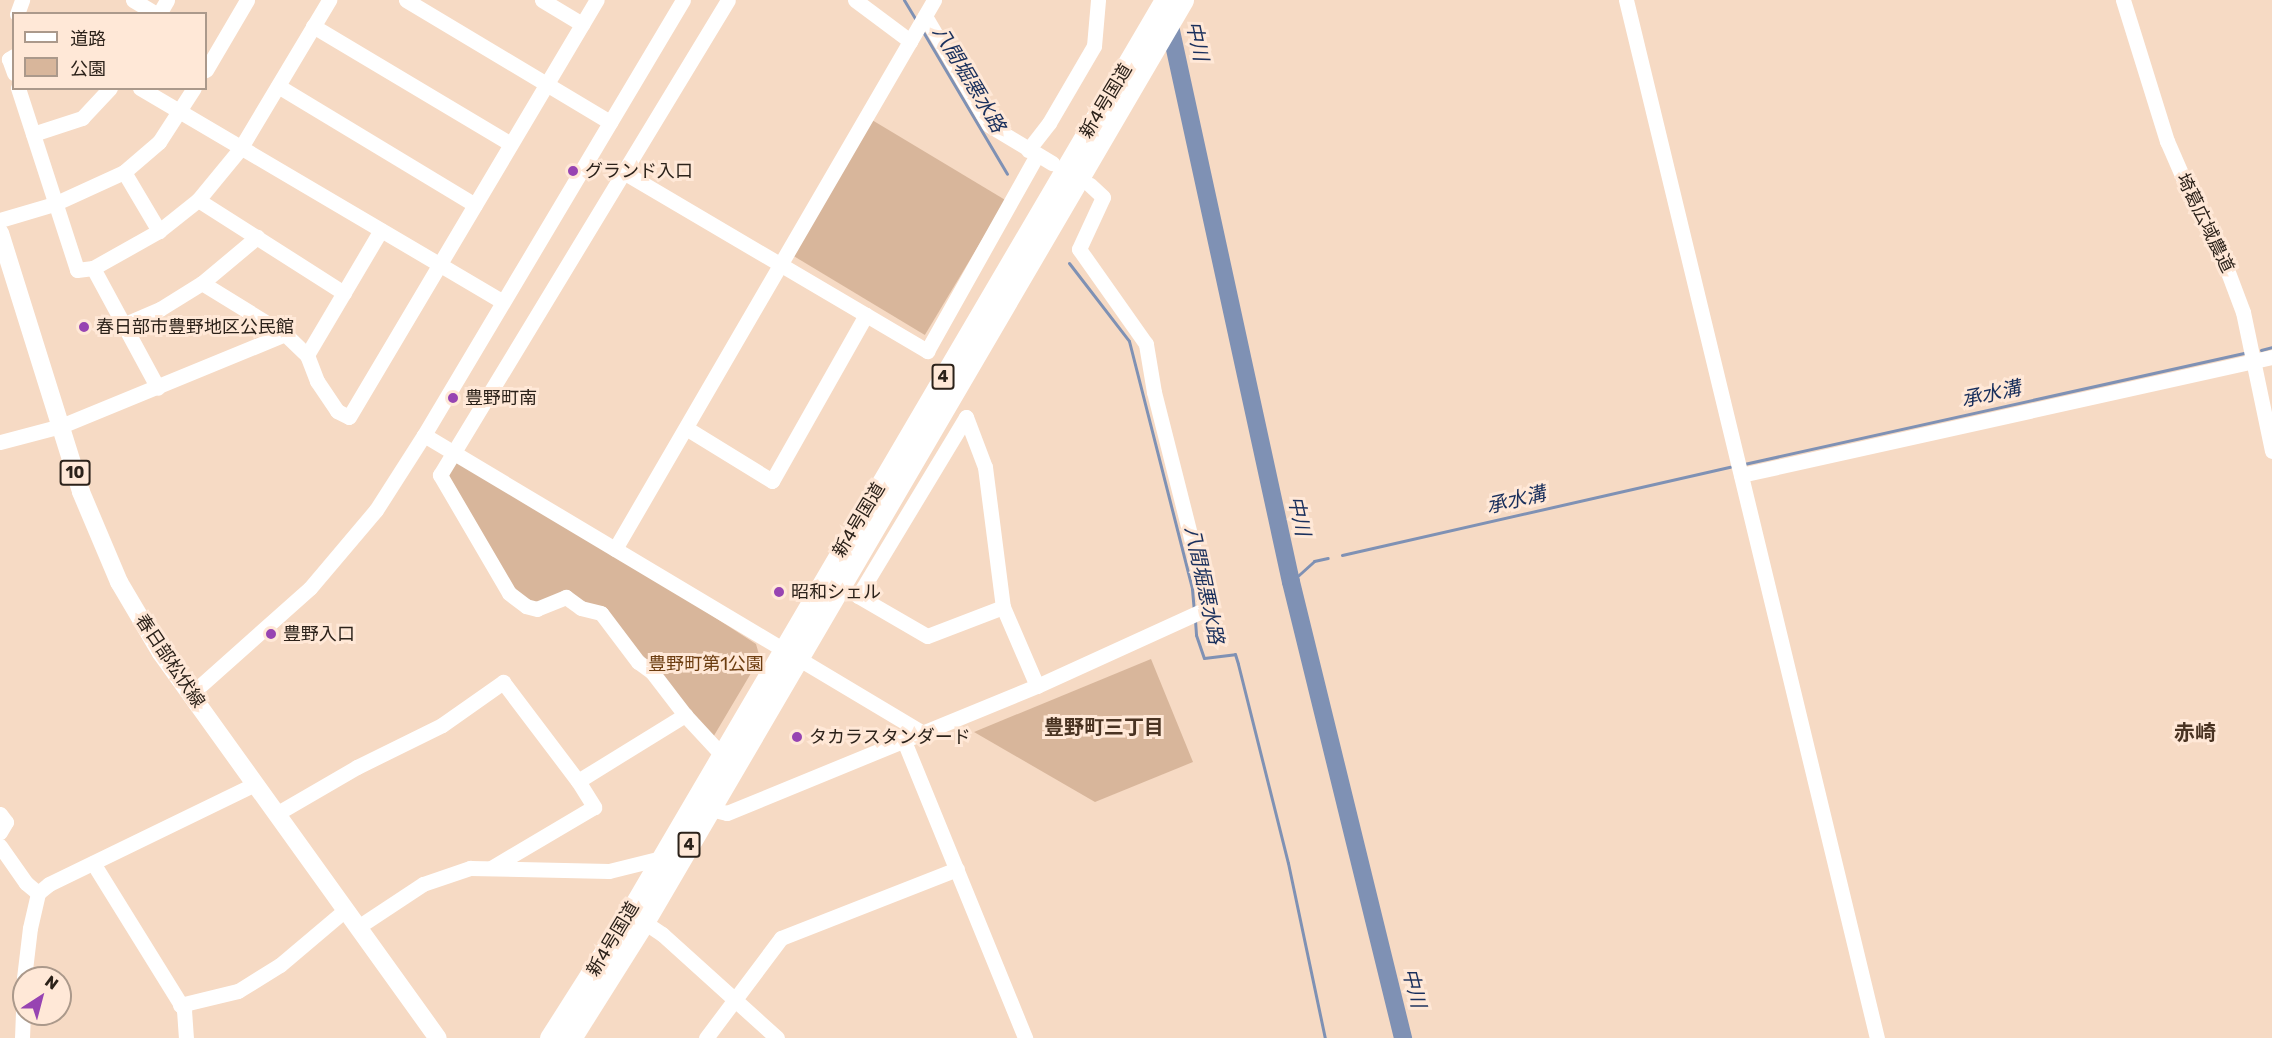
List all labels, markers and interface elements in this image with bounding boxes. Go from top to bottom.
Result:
legend [12,12,207,90]
water label: 中川 [1181,19,1213,63]
water label: 八間堀悪水路 [928,21,1010,137]
text: 道路 [70,28,106,50]
text: 公園 [70,58,106,80]
street label: 新4号国道 [1075,60,1137,142]
place label: グランド入口 [585,160,693,182]
marker: グランド入口 [566,164,580,178]
street label: 埼葛広域農道 [2172,170,2238,276]
place label: 春日部市豊野地区公民館 [96,316,294,338]
marker: 春日部市豊野地区公民館 [77,320,91,334]
road number: 4 [931,364,955,390]
water label: 承水溝 [1959,376,2023,412]
place label: 豊野町南 [465,387,537,409]
marker: 豊野町南 [446,391,460,405]
road number: 10 [58,460,92,486]
street label: 新4号国道 [828,479,890,561]
water label: 承水溝 [1484,482,1548,518]
water label: 中川 [1283,494,1315,538]
water label: 八間堀悪水路 [1180,524,1228,646]
place label: 昭和シェル [791,581,881,603]
marker: 昭和シェル [772,585,786,599]
street label: 春日部松伏線 [131,610,209,712]
place label: 豊野入口 [283,623,355,645]
marker: 豊野入口 [264,627,278,641]
park label: 豊野町第1公園 [648,653,764,675]
district label: 豊野町三丁目 [1044,715,1164,739]
district label: 赤崎 [2174,720,2216,746]
place label: タカラスタンダード [809,726,971,748]
marker: タカラスタンダード [790,730,804,744]
road number: 4 [677,832,701,858]
street label: 新4号国道 [582,898,644,980]
north arrow [12,966,72,1026]
water label: 中川 [1398,966,1430,1010]
text: N [41,972,62,994]

